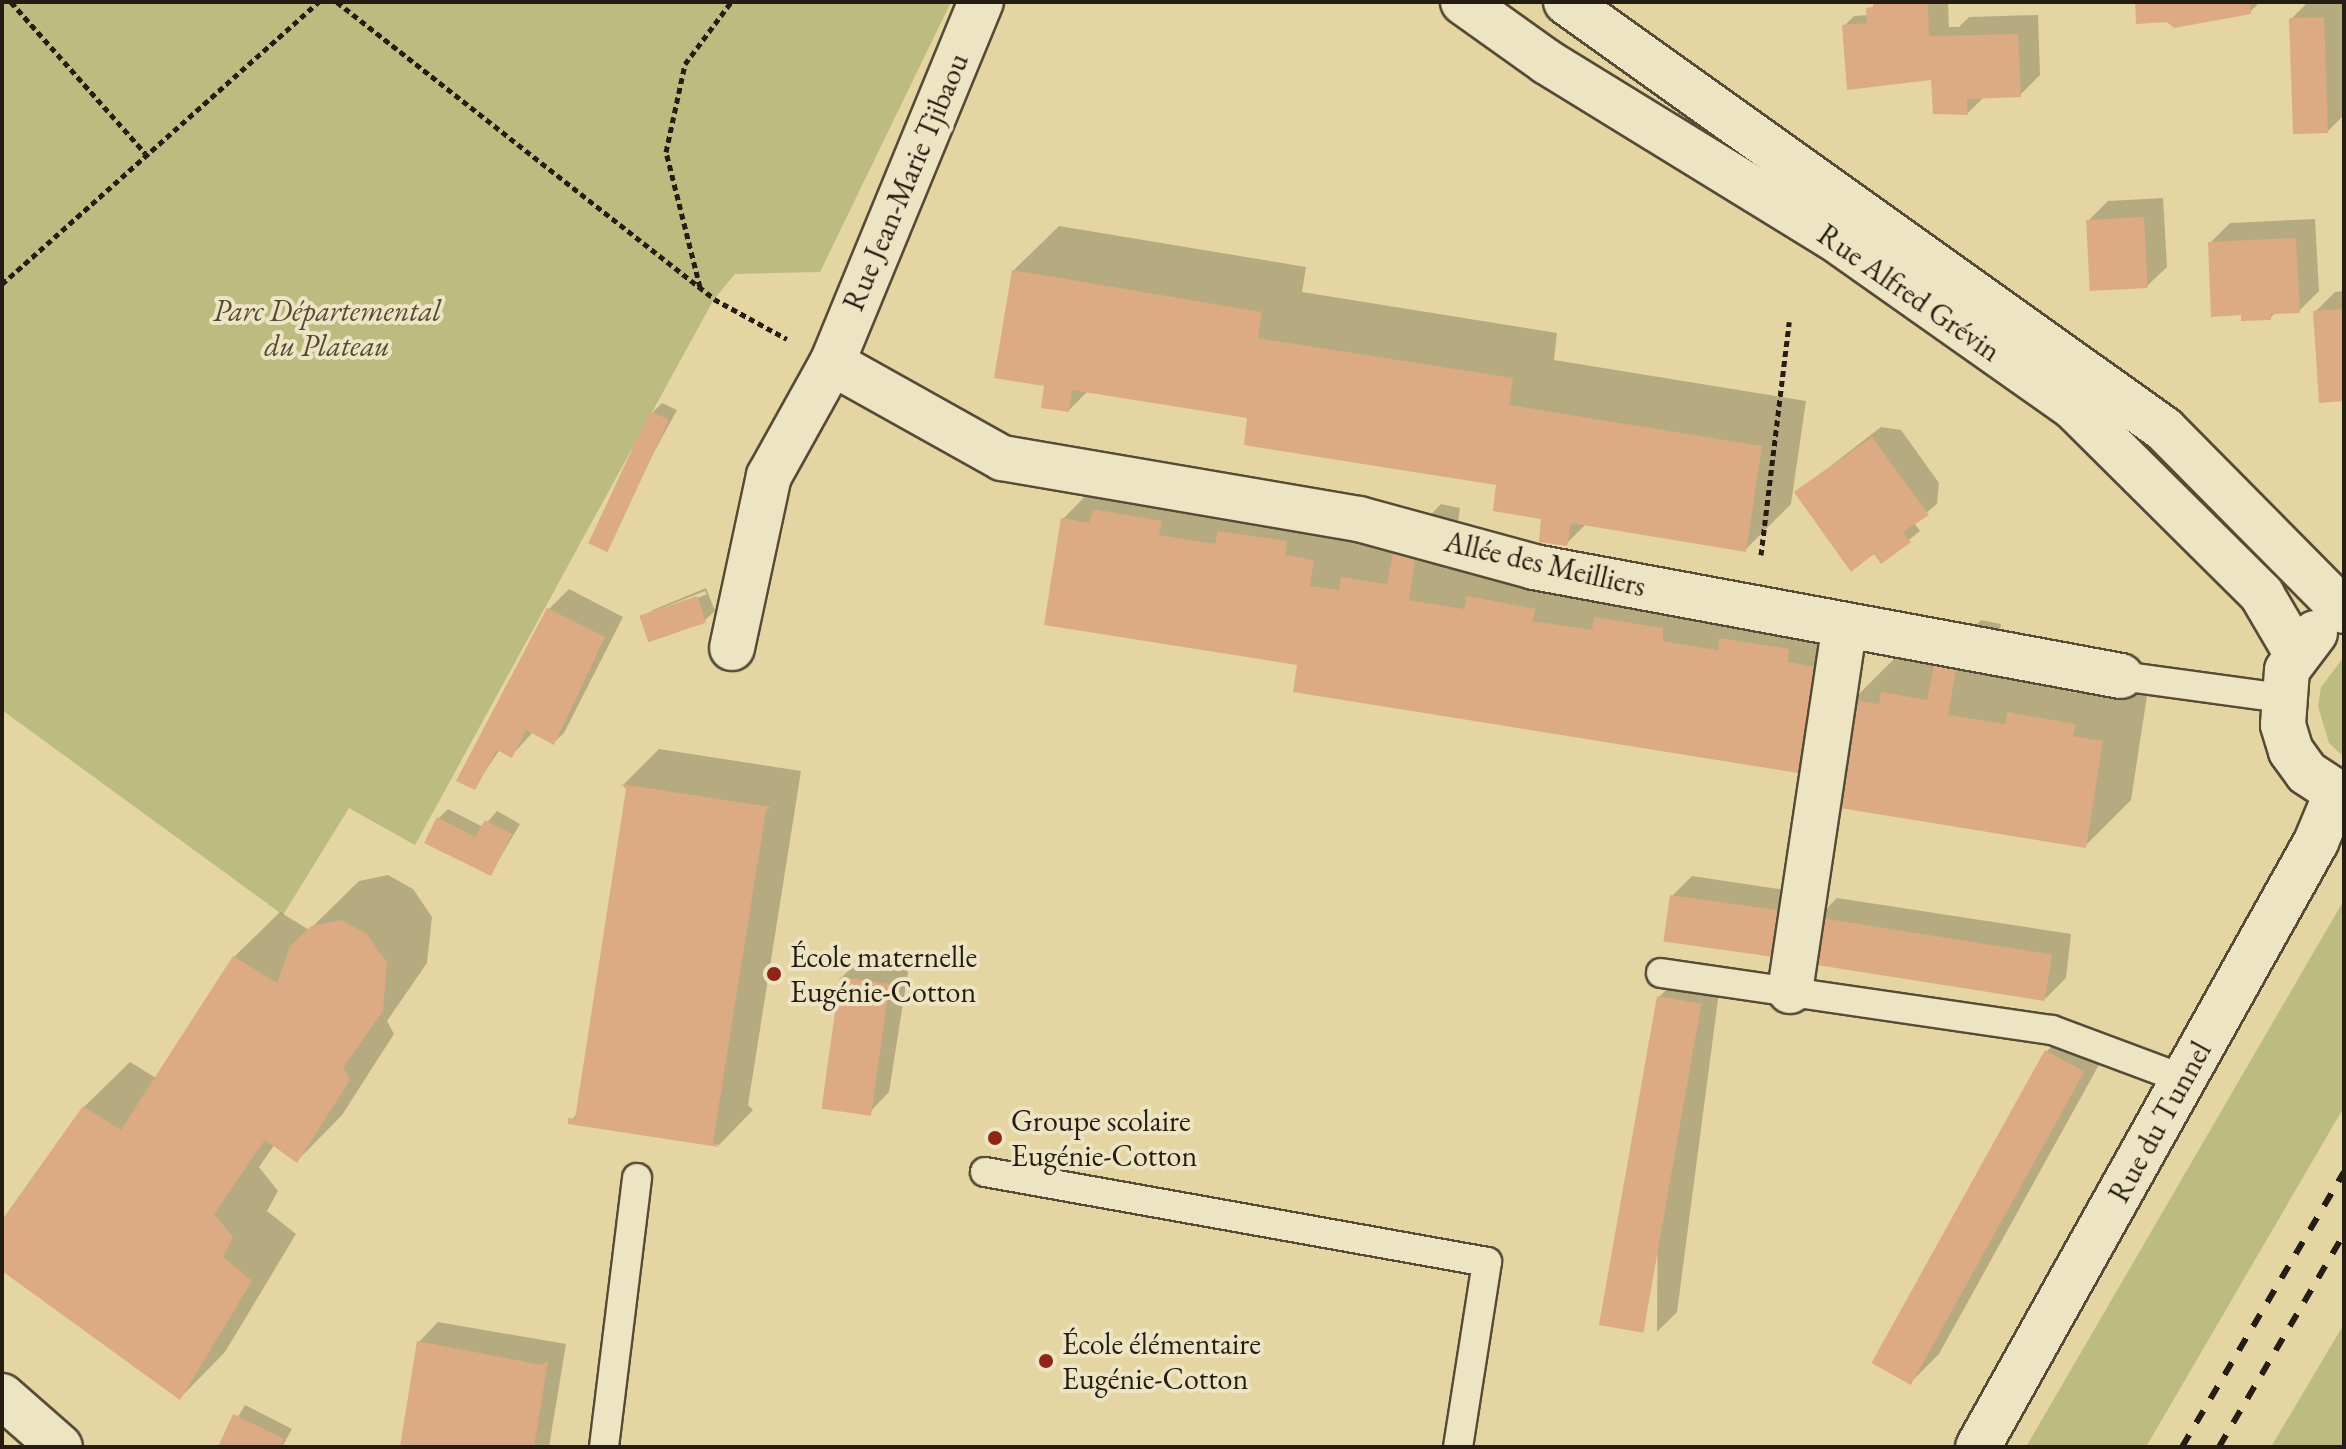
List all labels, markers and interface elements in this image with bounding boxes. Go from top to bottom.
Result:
street label: Rue Jean-Marie Tjibaou [835,48,977,316]
street label: Rue Alfred Grévin [1811,217,2007,369]
park label: Parc Départemental du Plateau [213,293,441,364]
street label: Allée des Meilliers [1441,523,1649,605]
place label: École maternelle Eugénie-Cotton [790,939,977,1010]
marker: École maternelle Eugénie-Cotton [765,965,783,983]
street label: Rue du Tunnel [2101,1035,2219,1209]
place label: Groupe scolaire Eugénie-Cotton [1011,1103,1197,1174]
marker: Groupe scolaire Eugénie-Cotton [986,1129,1004,1147]
place label: École élémentaire Eugénie-Cotton [1062,1326,1261,1396]
marker: École élémentaire Eugénie-Cotton [1037,1352,1055,1370]

